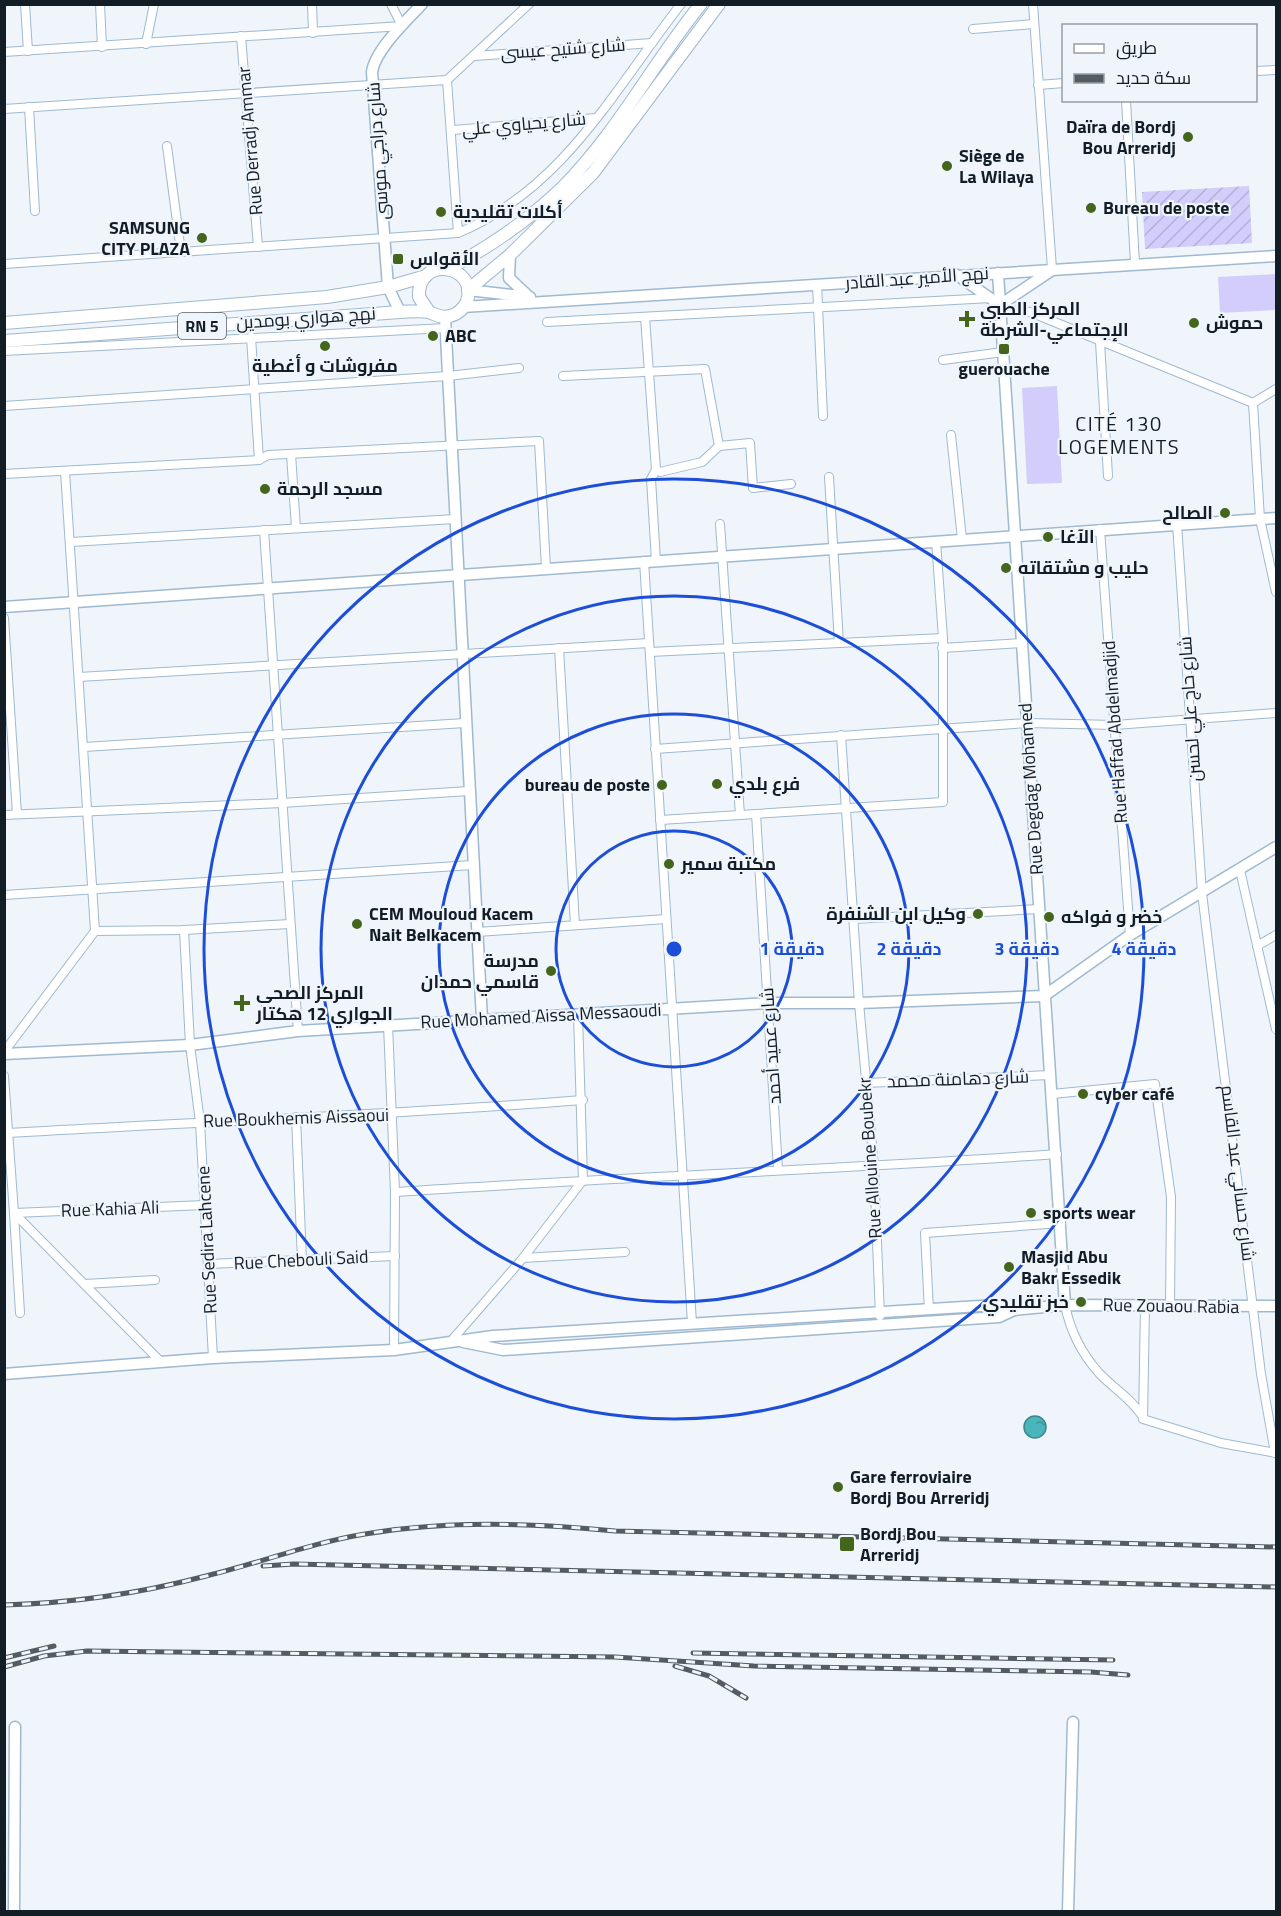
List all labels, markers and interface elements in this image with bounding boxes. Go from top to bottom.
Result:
legend [1062,24,1257,102]
street label: شارع شتيح عيسى [500,31,626,66]
text: طريق [1116,34,1157,61]
text: سكة حديد [1116,64,1191,91]
street label: Rue Derradj Ammar [230,65,269,217]
street label: شارع دراجي موسى [359,81,397,221]
street label: شارع يحياوي علي [461,105,587,143]
place label: Daïra de Bordj Bou Arreridj [1066,113,1176,161]
marker: Daïra de Bordj Bou Arreridj [1181,130,1195,144]
place label: Siège de La Wilaya [959,142,1034,190]
marker: Siège de La Wilaya [940,159,954,173]
place label: Bureau de poste [1103,194,1230,221]
place label: أكلات تقليدية [453,198,563,225]
marker: Bureau de poste [1084,201,1098,215]
marker: أكلات تقليدية [434,205,448,219]
place label: SAMSUNG CITY PLAZA [101,214,190,262]
marker: SAMSUNG CITY PLAZA [195,231,209,245]
place label: الأقواس [410,245,479,272]
marker: الأقواس [391,252,405,266]
street label: نهج الأمير عبد القادر [843,259,990,296]
place label: المركز الطبي الإجتماعي-الشرطة [980,295,1129,345]
street label: نهج هواري بومدين [235,299,377,337]
place label: حموش [1206,309,1263,336]
marker: المركز الطبي الإجتماعي-الشرطة [958,310,976,328]
road number: RN 5 [178,313,226,339]
marker: حموش [1187,316,1201,330]
place label: ABC [445,322,477,349]
marker: ABC [426,329,440,343]
marker: مفروشات و أغطية [318,339,332,353]
marker: guerouache [997,342,1011,356]
place label: مفروشات و أغطية [252,352,398,379]
place label: guerouache [958,355,1050,382]
district label: CITÉ 130 LOGEMENTS [1058,408,1180,462]
place label: مسجد الرحمة [277,475,383,502]
marker: مسجد الرحمة [258,482,272,496]
place label: الصالح [1162,499,1213,526]
marker: الصالح [1218,506,1232,520]
place label: الآغا [1060,523,1095,550]
marker: الآغا [1041,530,1055,544]
place label: حليب و مشتقاته [1018,554,1149,581]
marker: حليب و مشتقاته [999,561,1013,575]
street label: شارع حاج علي لحسن [1171,635,1209,783]
street label: Rue Haffad Abdelmadjid [1095,640,1134,824]
street label: Rue Degdag Mohamed [1011,702,1050,876]
place label: فرع بلدي [729,770,800,798]
place label: bureau de poste [525,771,650,798]
marker: فرع بلدي [710,777,724,791]
marker: bureau de poste [655,778,669,792]
place label: مكتبة سمير [680,850,776,877]
marker: مكتبة سمير [662,857,676,871]
place label: CEM Mouloud Kacem Nait Belkacem [369,900,533,948]
place label: وكيل ابن الشنفرة [826,900,966,927]
place label: خضر و فواكه [1061,903,1162,930]
marker: وكيل ابن الشنفرة [971,907,985,921]
marker: خضر و فواكه [1042,910,1056,924]
marker: CEM Mouloud Kacem Nait Belkacem [350,917,364,931]
text: 1 دقيقة [760,935,825,962]
text: 2 دقيقة [877,935,942,962]
text: 3 دقيقة [995,935,1060,962]
text: 4 دقيقة [1112,935,1177,962]
centre of rings [664,939,684,959]
place label: مدرسة قاسمي حمدان [421,947,539,997]
marker: مدرسة قاسمي حمدان [544,964,558,978]
place label: المركز الصحي الجواري 12 هكتار [255,979,393,1028]
street label: شارع عميد أحمد [753,987,788,1105]
marker: المركز الصحي الجواري 12 هكتار [233,994,251,1012]
street label: Rue Mohamed Aissa Messaoudi [420,996,662,1035]
street label: شارع دهامنة محمد [886,1063,1030,1094]
street label: Rue Allouine Boubekr [850,1076,889,1240]
place label: cyber café [1095,1080,1174,1107]
street label: شارع حساني عبد القاسم [1213,1083,1263,1263]
marker: cyber café [1076,1087,1090,1101]
street label: Rue Boukhemis Aissaoui [203,1101,389,1134]
street label: Rue Sedira Lahcene [189,1165,224,1315]
street label: Rue Kahia Ali [60,1193,160,1224]
place label: sports wear [1043,1199,1136,1226]
marker: sports wear [1024,1206,1038,1220]
street label: Rue Chebouli Said [233,1242,369,1277]
place label: Masjid Abu Bakr Essedik [1021,1243,1122,1291]
marker: Masjid Abu Bakr Essedik [1002,1260,1016,1274]
place label: خبز تقليدي [983,1288,1069,1316]
street label: Rue Zouaou Rabia [1102,1291,1240,1320]
marker: خبز تقليدي [1074,1295,1088,1309]
place label: Gare ferroviaire Bordj Bou Arreridj [850,1463,989,1511]
marker: Gare ferroviaire Bordj Bou Arreridj [831,1480,845,1494]
place label: Bordj Bou Arreridj [860,1520,936,1568]
marker: Bordj Bou Arreridj [838,1535,856,1553]

